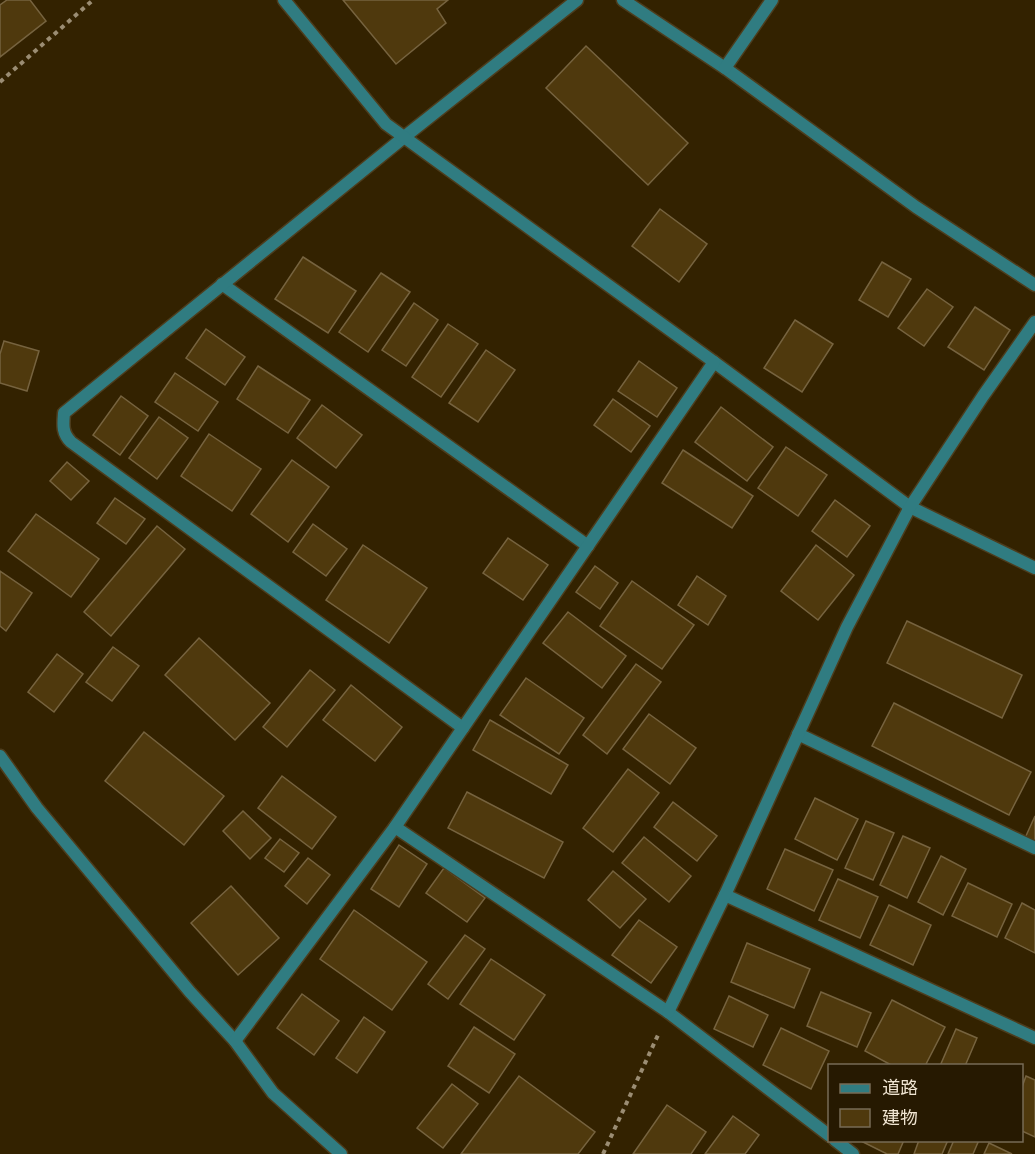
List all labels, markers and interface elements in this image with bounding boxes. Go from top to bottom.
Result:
legend [828,1064,1023,1142]
text: 道路 [882,1076,918,1099]
text: 建物 [882,1106,918,1129]

